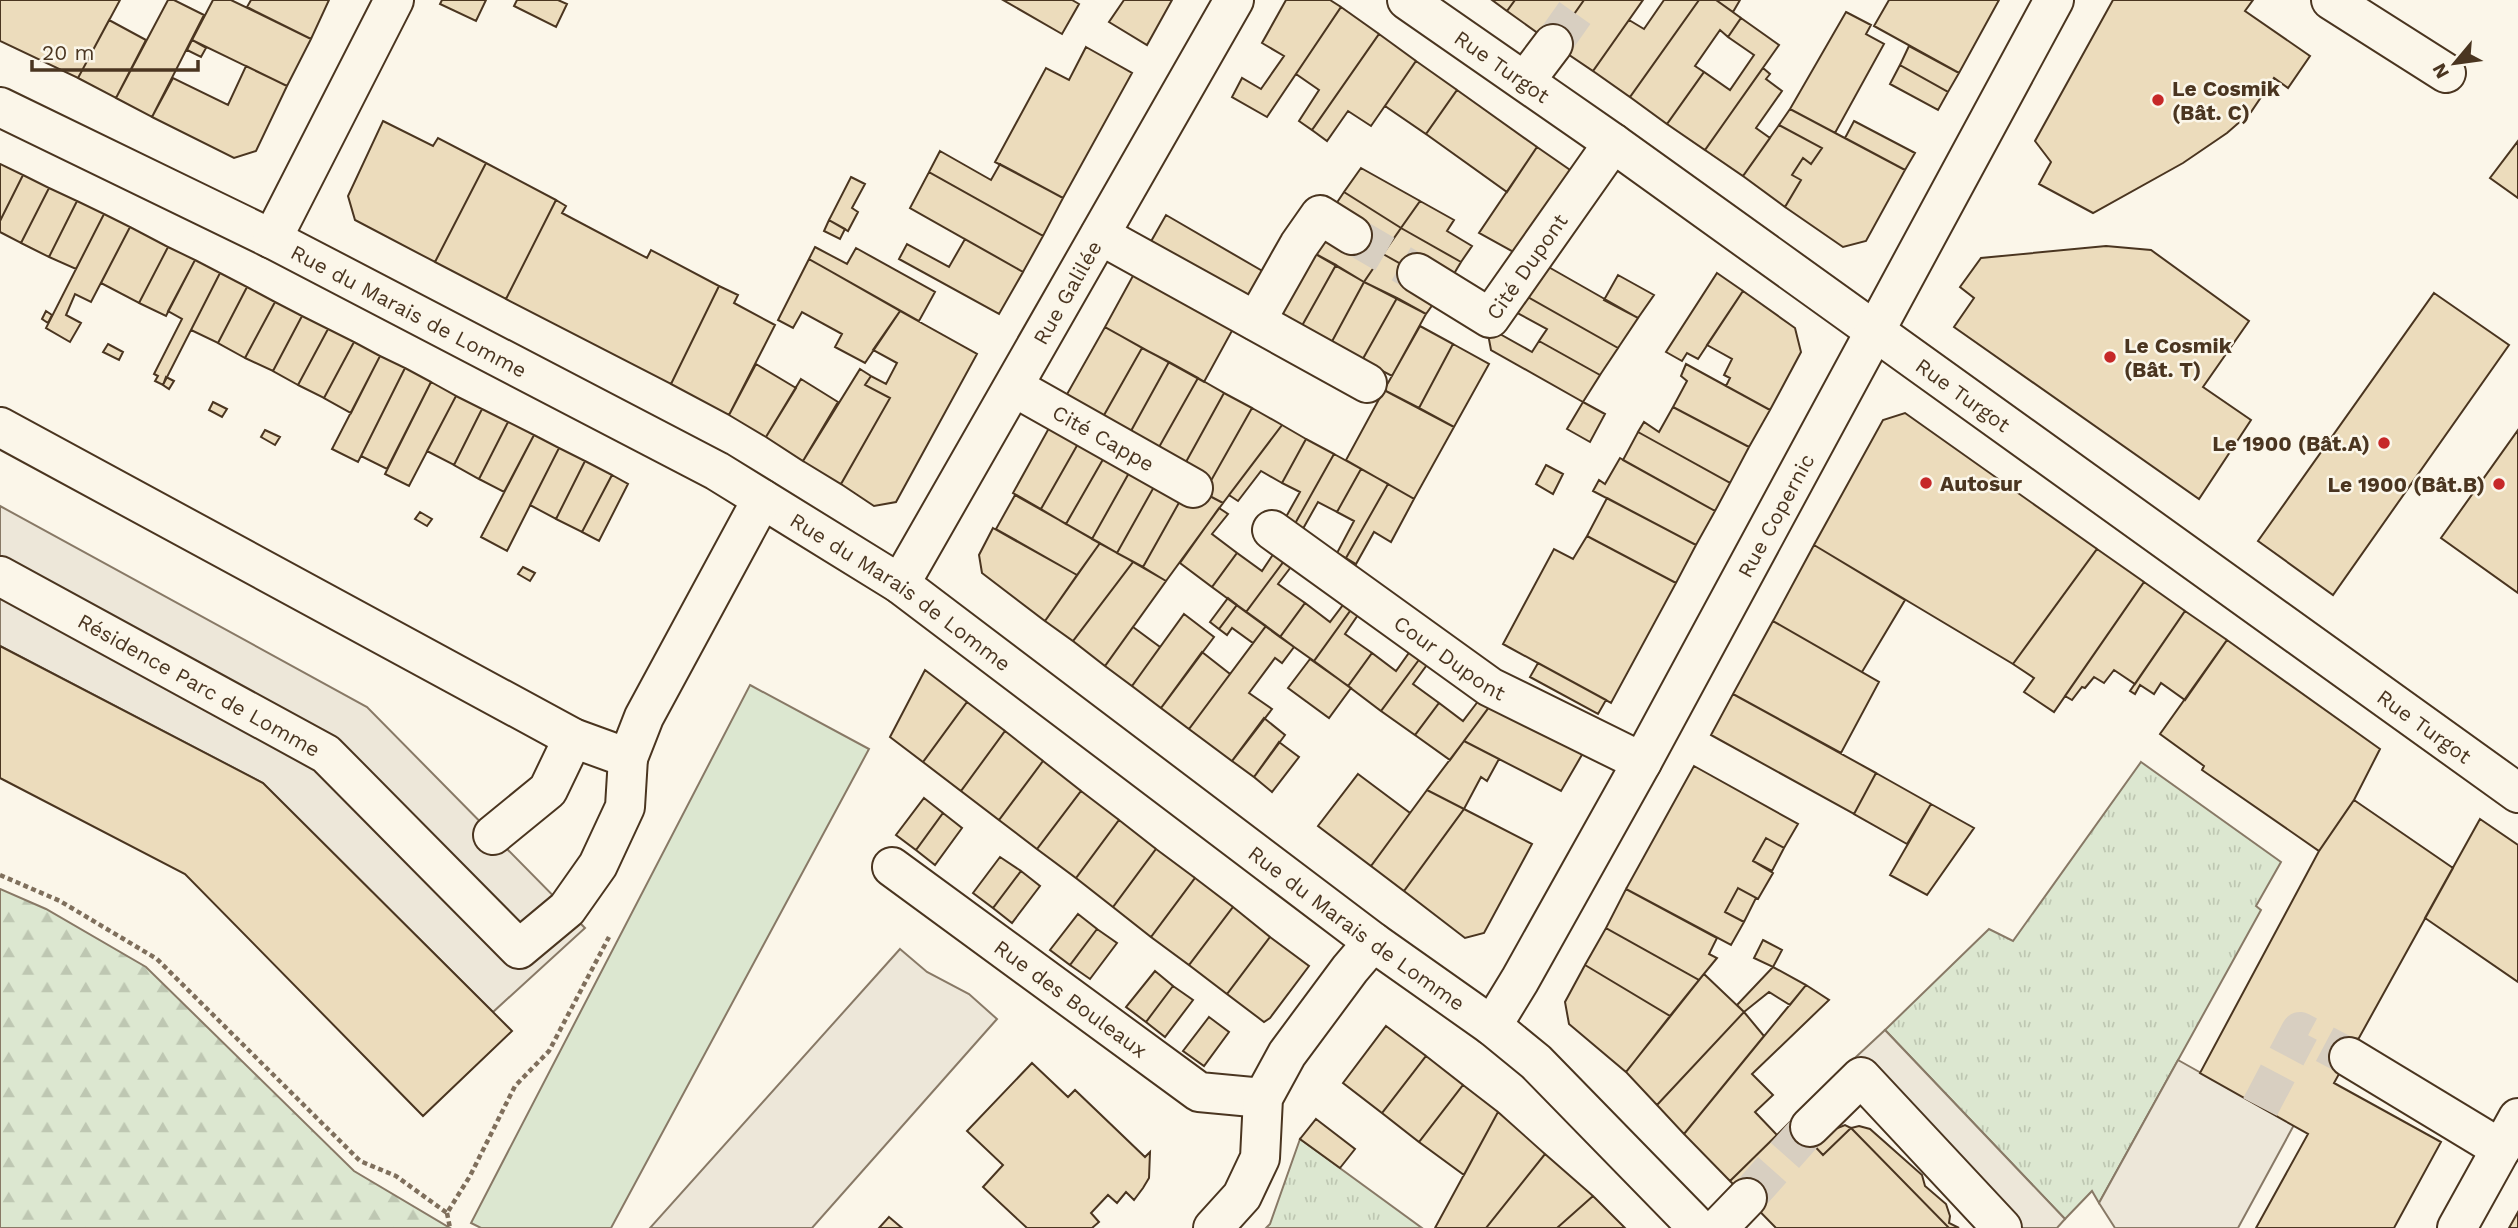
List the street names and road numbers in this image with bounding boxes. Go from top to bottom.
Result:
street label: Rue Turgot [1450,24,1555,108]
street label: Cité Dupont [1481,208,1572,324]
street label: Rue Galilée [1027,236,1106,349]
street label: Rue du Marais de Lomme [287,239,531,382]
street label: Rue Turgot [1911,352,2015,437]
street label: Cité Cappe [1048,399,1159,476]
street label: Rue Copernic [1732,449,1819,582]
street label: Rue du Marais de Lomme [786,507,1016,676]
street label: Résidence Parc de Lomme [74,608,324,762]
street label: Cour Dupont [1389,610,1510,705]
street label: Rue Turgot [2373,684,2477,768]
street label: Rue du Marais de Lomme [1244,840,1470,1016]
street label: Rue des Bouleaux [990,934,1152,1063]

